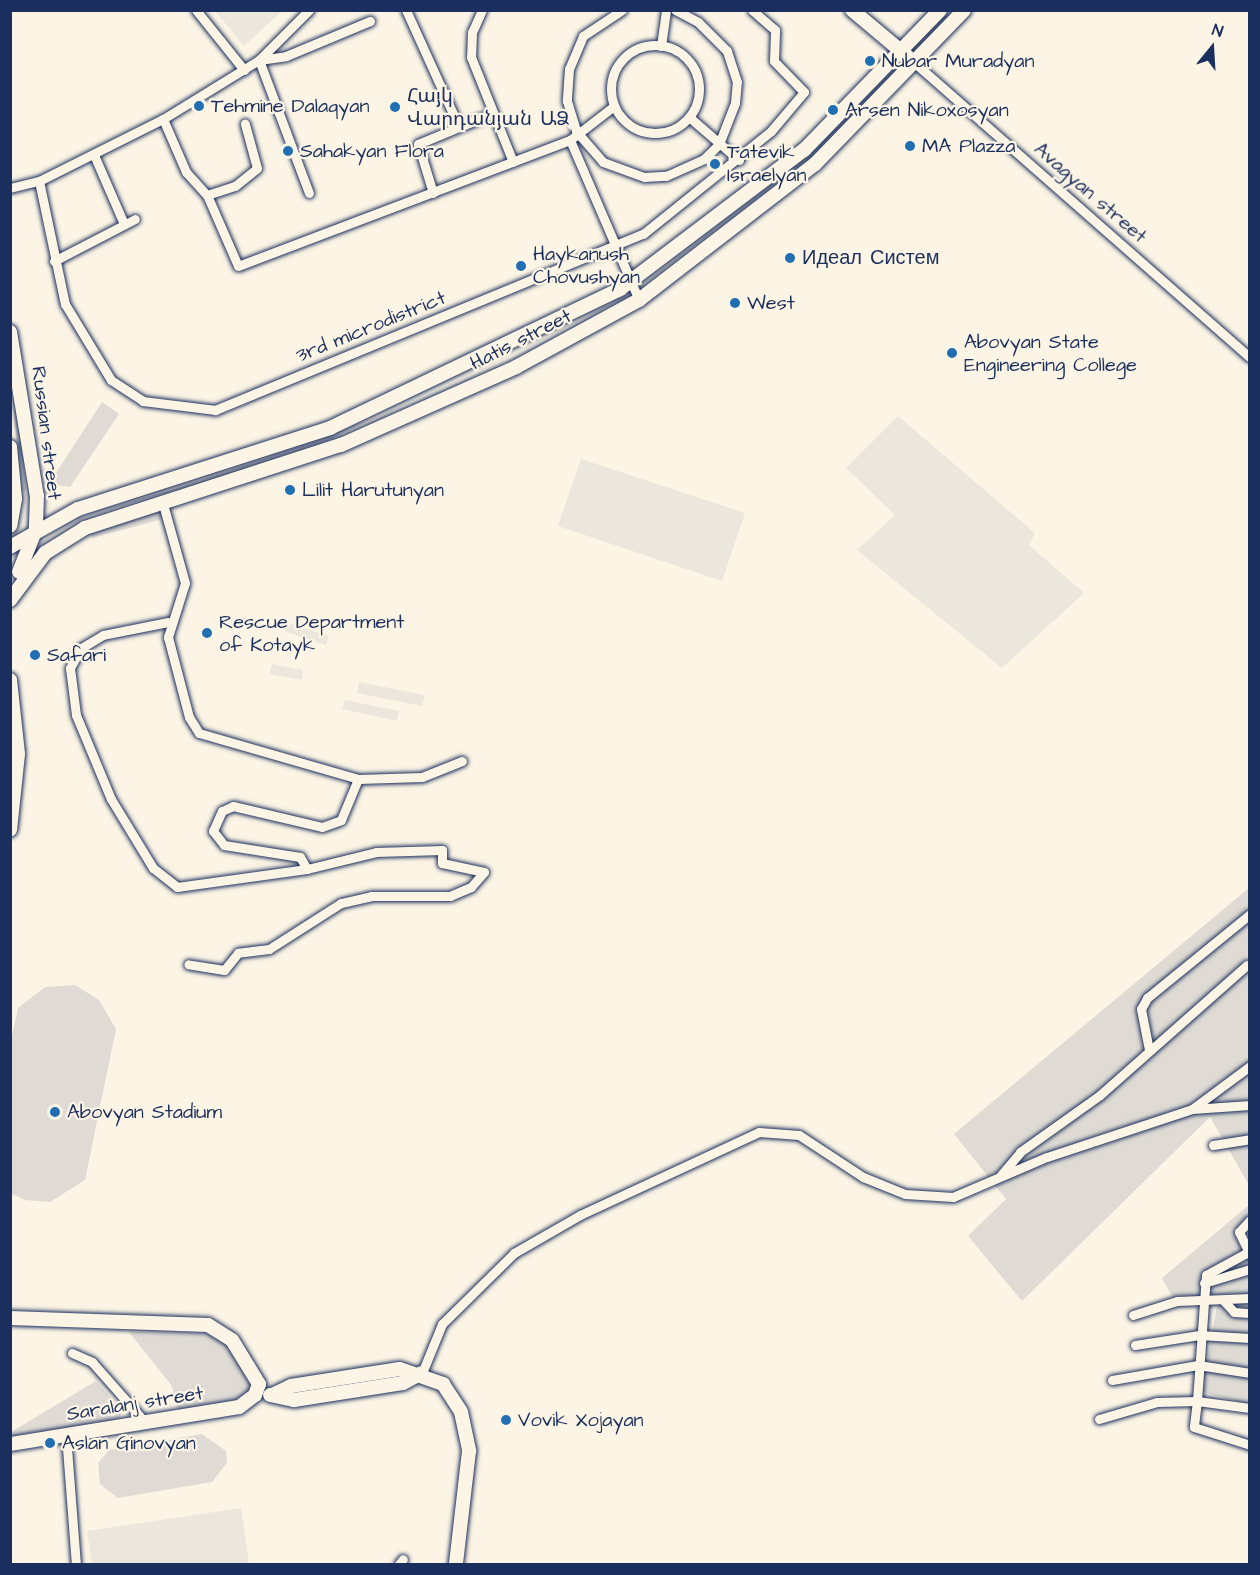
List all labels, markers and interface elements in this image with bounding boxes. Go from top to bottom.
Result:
north arrow [1182,18,1242,78]
text: N [1209,19,1226,43]
place label: Nubar Muradyan [882,49,1034,73]
marker: Nubar Muradyan [863,54,877,68]
place label: Հայկ Վարդանյան ԱՁ [407,84,570,131]
place label: Tehmine Dalaqyan [211,94,369,118]
place label: Arsen Nikoxosyan [845,98,1009,122]
marker: Tehmine Dalaqyan [192,99,206,113]
marker: Հայկ Վարդանյան ԱՁ [388,100,402,114]
marker: Arsen Nikoxosyan [826,103,840,117]
place label: MA Plazza [922,134,1015,158]
street label: Avagyan street [1029,137,1151,249]
place label: Sahakyan Flora [300,139,444,163]
marker: MA Plazza [903,139,917,153]
place label: Tatevik Israelyan [727,140,806,187]
marker: Sahakyan Flora [281,144,295,158]
marker: Tatevik Israelyan [708,157,722,171]
place label: Haykanush Chovushyan [533,243,640,290]
place label: Идеал Систем [802,246,939,270]
marker: Идеал Систем [783,251,797,265]
marker: Haykanush Chovushyan [514,259,528,273]
street label: 3rd microdistrict [293,286,449,368]
place label: West [747,291,795,315]
marker: West [728,296,742,310]
street label: Hatis street [466,304,576,376]
place label: Abovyan State Engineering College [964,330,1137,377]
marker: Abovyan State Engineering College [945,346,959,360]
street label: Russian street [26,365,66,501]
place label: Lilit Harutunyan [302,478,444,502]
marker: Lilit Harutunyan [283,483,297,497]
place label: Rescue Department of Kotayk [219,610,404,657]
marker: Rescue Department of Kotayk [200,626,214,640]
place label: Safari [47,643,106,667]
marker: Safari [28,648,42,662]
place label: Abovyan Stadium [67,1100,222,1124]
marker: Abovyan Stadium [48,1105,62,1119]
street label: Saralanj street [65,1381,205,1427]
place label: Vovik Xojayan [518,1408,644,1432]
marker: Vovik Xojayan [499,1413,513,1427]
place label: Aslan Ginovyan [62,1431,196,1455]
marker: Aslan Ginovyan [43,1436,57,1450]

